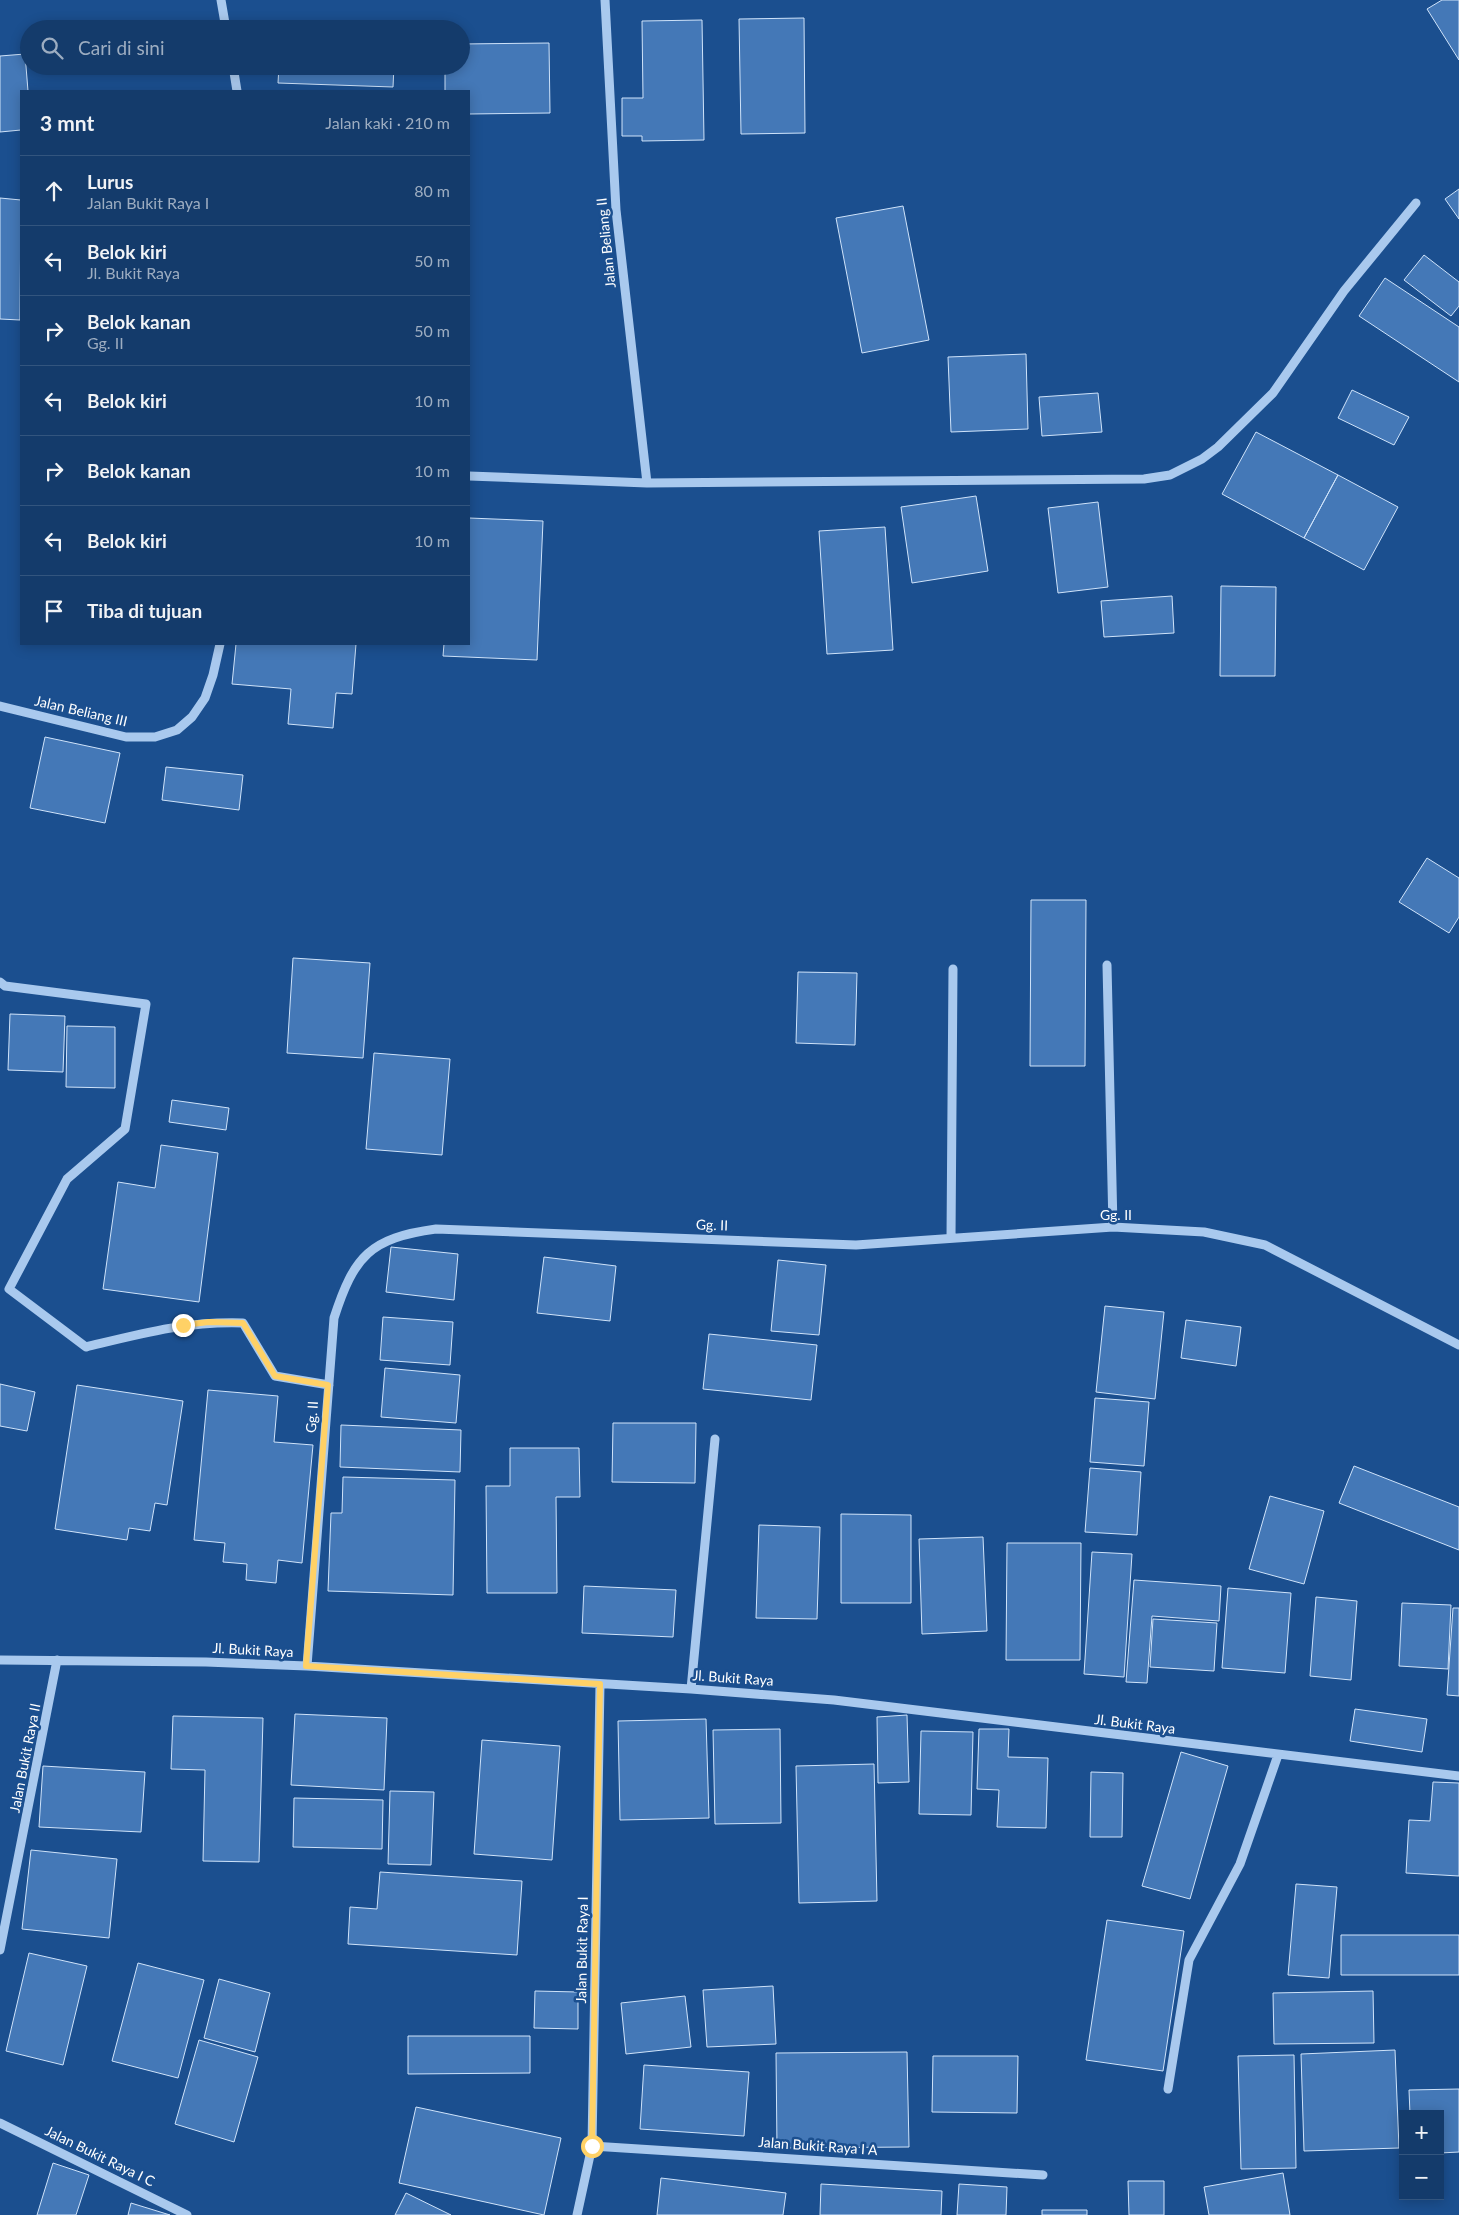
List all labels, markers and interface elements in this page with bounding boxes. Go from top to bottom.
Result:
search box [20,20,470,75]
icon: search [38,34,66,62]
text: Cari di sini [78,36,165,59]
text: 3 mnt [40,110,94,135]
text: Jalan kaki · 210 m [325,113,450,132]
text: Lurus [87,170,133,193]
icon: ahead [40,177,68,205]
text: 80 m [414,181,450,200]
text: Jalan Bukit Raya I [87,193,209,212]
street label: Jalan Beliang II [592,197,619,289]
text: Belok kiri [87,240,167,263]
icon: left [40,247,68,275]
text: 50 m [414,251,450,270]
text: Jl. Bukit Raya [87,263,180,282]
text: Belok kanan [87,310,191,333]
icon: right [40,317,68,345]
text: 50 m [414,321,450,340]
text: Gg. II [87,333,124,352]
icon: left [40,387,68,415]
text: Belok kiri [87,389,167,412]
text: 10 m [414,391,450,410]
icon: right [40,457,68,485]
text: Belok kanan [87,459,191,482]
text: 10 m [414,461,450,480]
icon: left [40,527,68,555]
text: Belok kiri [87,529,167,552]
text: 10 m [414,531,450,550]
icon: arrive [40,597,68,625]
text: Tiba di tujuan [87,599,202,622]
street label: Jalan Beliang III [33,692,129,729]
street label: Gg. II [1100,1206,1132,1223]
street label: Gg. II [696,1215,728,1234]
route end [172,1314,195,1337]
street label: Gg. II [302,1400,321,1434]
street label: Jl. Bukit Raya [212,1639,294,1660]
street label: Jl. Bukit Raya [692,1666,774,1689]
street label: Jalan Bukit Raya II [6,1702,43,1814]
street label: Jl. Bukit Raya [1094,1710,1176,1737]
street label: Jalan Bukit Raya I [572,1896,591,2004]
map controls [1399,2110,1444,2200]
button: + [1399,2110,1444,2155]
street label: Jalan Bukit Raya I C [43,2122,158,2190]
street label: Jalan Bukit Raya I A [758,2133,879,2158]
route start [581,2135,604,2158]
button: − [1399,2155,1444,2200]

